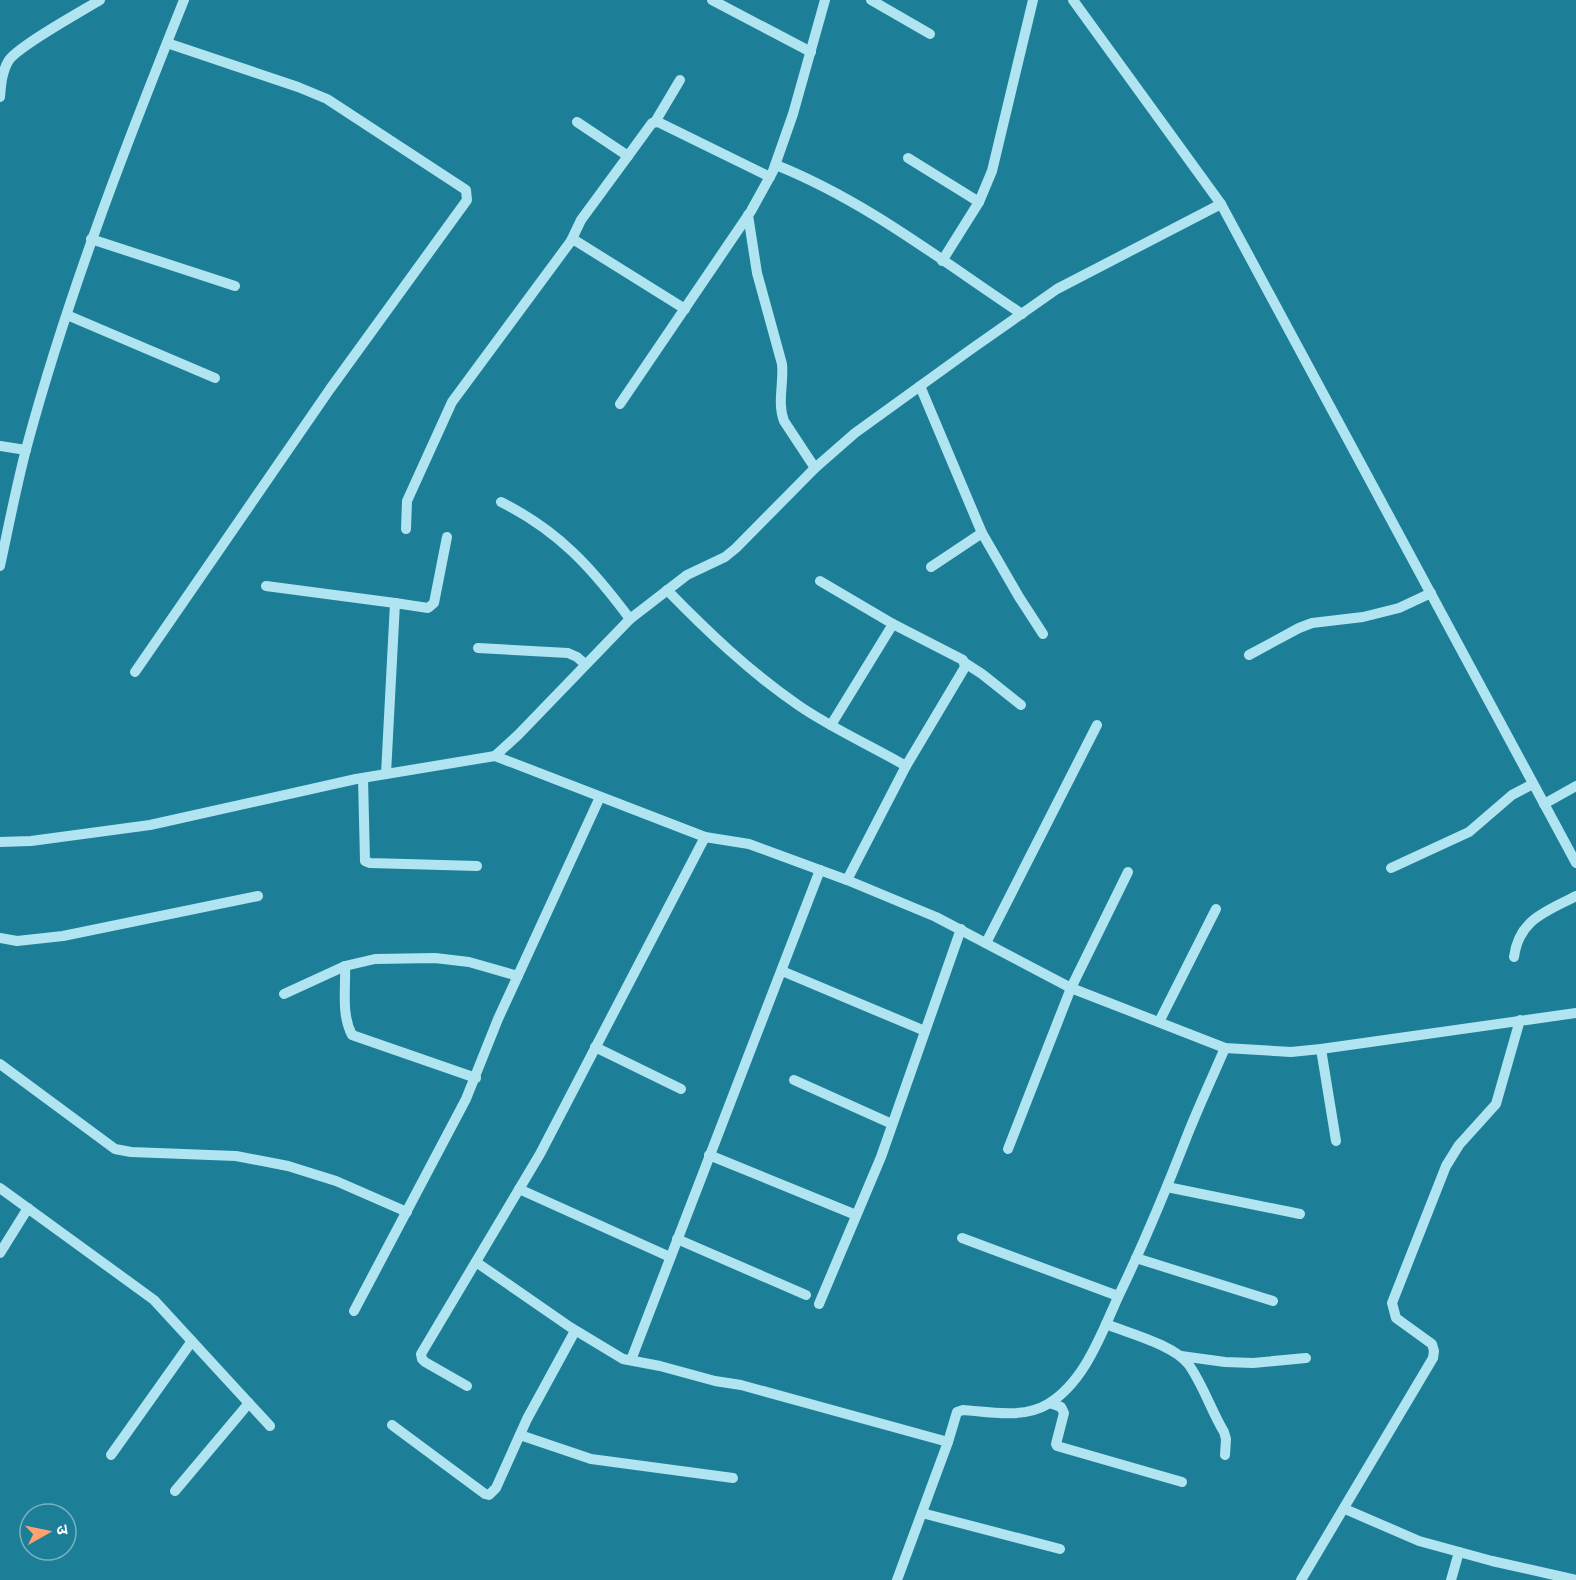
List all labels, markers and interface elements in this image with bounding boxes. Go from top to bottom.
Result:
north arrow [18,1502,78,1562]
text: उ [51,1523,75,1537]

